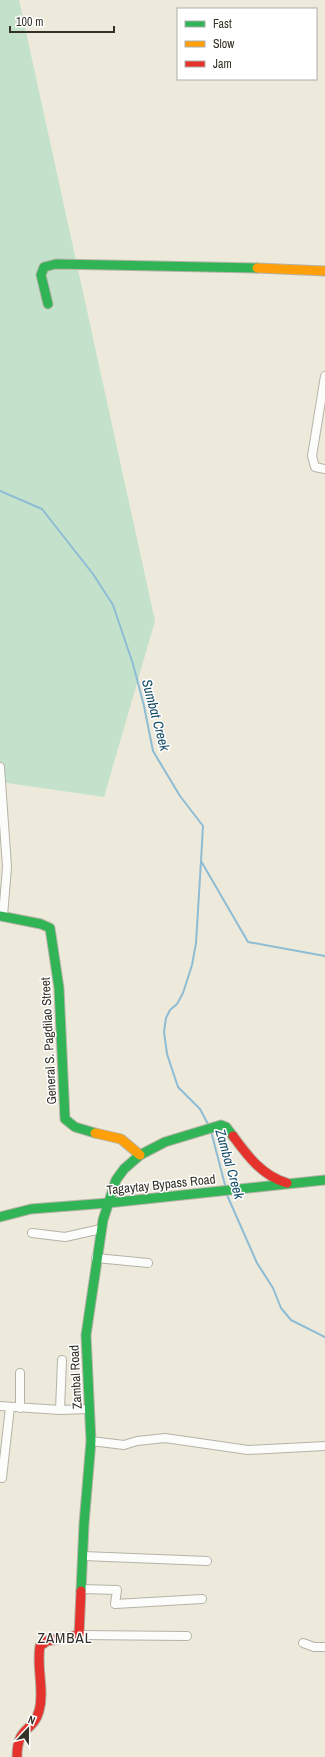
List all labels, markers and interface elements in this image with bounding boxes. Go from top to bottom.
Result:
scale bar [10,8,114,34]
legend [177,8,317,80]
text: 100 m [16,14,43,30]
text: Fast [213,16,232,32]
text: Slow [213,36,235,52]
text: Jam [213,56,232,72]
water label: Sumbat Creek [138,677,175,754]
street label: General S. Pagdilao Street [37,977,60,1105]
water label: Zambal Creek [211,1126,249,1202]
street label: Tagaytay Bypass Road [106,1170,216,1199]
street label: Zambal Road [65,1345,86,1409]
district label: ZAMBAL [37,1627,93,1648]
north arrow [8,1709,48,1749]
text: N [26,1712,37,1727]

